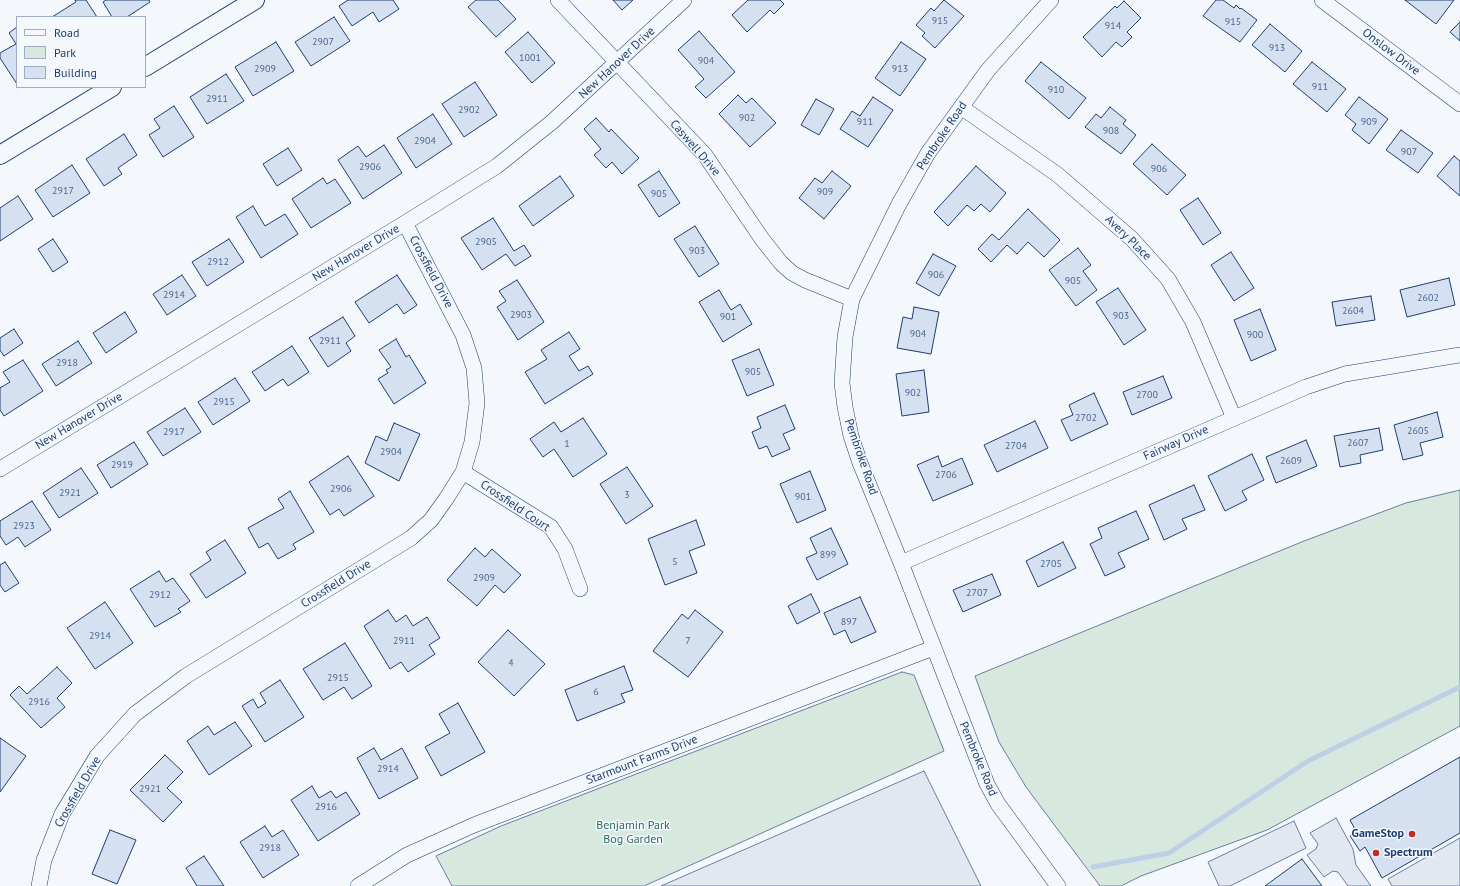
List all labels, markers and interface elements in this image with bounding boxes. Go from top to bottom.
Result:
house number: 915 [932,15,948,27]
legend [16,16,146,88]
house number: 915 [1225,16,1241,28]
house number: 914 [1105,20,1121,32]
street label: New Hanover Drive [576,24,658,102]
text: Road [54,25,79,40]
street label: Onslow Drive [1359,26,1423,78]
house number: 2907 [312,36,334,48]
house number: 913 [1269,42,1285,54]
text: Park [54,45,76,60]
house number: 1001 [519,52,541,64]
house number: 904 [698,55,714,67]
house number: 2909 [254,63,276,75]
house number: 913 [892,63,908,75]
text: Building [54,65,97,80]
house number: 911 [1312,81,1328,93]
house number: 910 [1048,84,1064,96]
house number: 2911 [206,93,228,105]
street label: Pembroke Road [914,99,970,173]
house number: 2902 [458,104,480,116]
house number: 902 [739,112,755,124]
house number: 911 [857,116,873,128]
house number: 909 [1361,116,1377,128]
street label: Caswell Drive [667,117,723,179]
house number: 908 [1103,125,1119,137]
house number: 2904 [414,135,436,147]
house number: 907 [1401,146,1417,158]
house number: 2906 [359,161,381,173]
house number: 906 [1151,163,1167,175]
house number: 2917 [52,185,74,197]
house number: 909 [817,186,833,198]
house number: 905 [651,188,667,200]
street label: Avery Place [1102,212,1154,264]
street label: New Hanover Drive [310,221,402,285]
street label: Crossfield Drive [406,233,456,311]
house number: 2905 [475,236,497,248]
house number: 903 [689,245,705,257]
house number: 2912 [207,256,229,268]
house number: 906 [928,269,944,281]
house number: 905 [1065,275,1081,287]
house number: 2914 [163,289,185,301]
house number: 2602 [1417,292,1439,304]
house number: 2604 [1342,305,1364,317]
house number: 2903 [510,309,532,321]
house number: 903 [1113,310,1129,322]
house number: 901 [720,311,736,323]
house number: 904 [910,328,926,340]
house number: 900 [1247,329,1263,341]
house number: 2911 [319,335,341,347]
house number: 2918 [56,357,78,369]
house number: 905 [745,366,761,378]
house number: 902 [905,387,921,399]
street label: New Hanover Drive [33,389,125,453]
house number: 2700 [1136,389,1158,401]
house number: 2915 [213,396,235,408]
house number: 2702 [1075,412,1097,424]
street label: Pembroke Road [841,417,881,497]
street label: Fairway Drive [1141,422,1211,464]
house number: 2605 [1407,425,1429,437]
house number: 2917 [163,426,185,438]
house number: 2607 [1347,437,1369,449]
house number: 1 [564,438,570,450]
house number: 2704 [1005,440,1027,452]
house number: 2904 [380,446,402,458]
house number: 2609 [1280,455,1302,467]
house number: 2919 [111,459,133,471]
house number: 2706 [935,469,957,481]
street label: Crossfield Court [477,477,553,535]
house number: 2906 [330,483,352,495]
house number: 2921 [59,487,81,499]
house number: 3 [624,489,630,501]
house number: 901 [795,491,811,503]
house number: 2923 [13,520,35,532]
house number: 899 [820,549,836,561]
house number: 5 [672,556,678,568]
street label: Crossfield Drive [298,557,374,611]
house number: 2705 [1040,558,1062,570]
house number: 2909 [473,572,495,584]
house number: 2707 [966,587,988,599]
house number: 2912 [149,589,171,601]
house number: 897 [841,616,857,628]
house number: 2914 [89,630,111,642]
house number: 2911 [393,635,415,647]
house number: 7 [685,635,691,647]
house number: 4 [508,657,514,669]
house number: 2915 [327,672,349,684]
house number: 6 [593,686,599,698]
house number: 2916 [28,696,50,708]
street label: Pembroke Road [956,720,1000,798]
street label: Starmount Farms Drive [584,732,700,788]
street label: Crossfield Drive [52,754,104,830]
house number: 2914 [377,763,399,775]
house number: 2921 [139,783,161,795]
house number: 2916 [315,801,337,813]
park label: Benjamin Park Bog Garden [596,819,670,847]
place label: GameStop [1352,827,1404,841]
marker: GameStop [1407,829,1417,839]
house number: 2918 [259,842,281,854]
place label: Spectrum [1384,846,1433,860]
marker: Spectrum [1371,848,1381,858]

